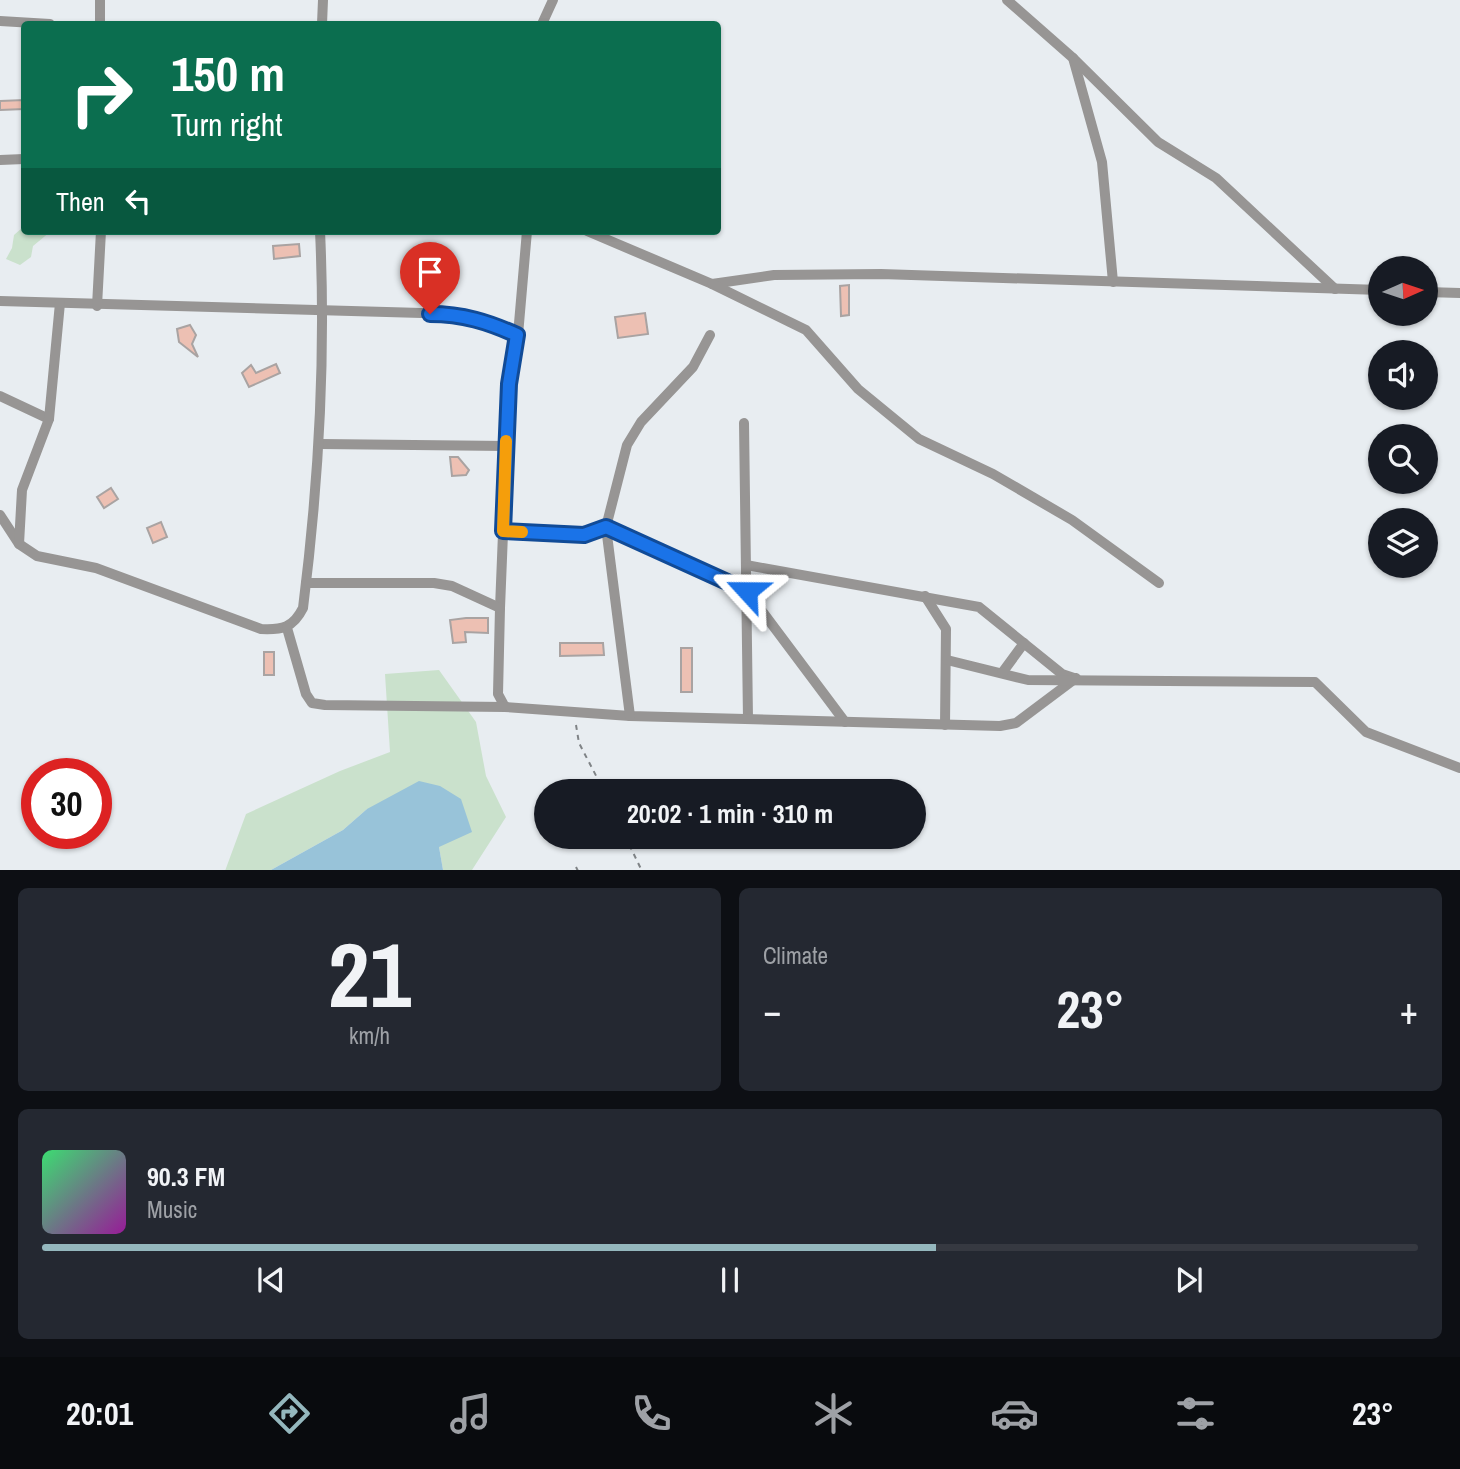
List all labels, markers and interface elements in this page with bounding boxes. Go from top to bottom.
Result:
text: 150 m [171,40,285,106]
icon: right [56,49,147,140]
text: Turn right [171,103,283,146]
icon: left [119,182,157,220]
text: Then [56,184,105,219]
pin [400,242,460,314]
icon: arrive [411,253,449,291]
north arrow [1368,256,1438,326]
map controls [1368,256,1438,578]
button: sound [1368,340,1438,410]
button: search [1368,424,1438,494]
button: layers [1368,508,1438,578]
position arrow [710,554,784,628]
speed limit sign: 30 [21,758,112,849]
text: 20:02 · 1 min · 310 m [627,796,833,831]
text: 21 [328,913,411,1035]
text: Climate [763,940,828,971]
text: 23° [1056,974,1125,1044]
text: − [763,985,781,1036]
text: + [1400,985,1418,1036]
text: km/h [349,1020,390,1051]
text: 90.3 FM [147,1159,225,1194]
text: Music [147,1194,197,1225]
icon: previous [252,1261,290,1299]
icon: pause [711,1261,749,1299]
icon: next [1170,1261,1208,1299]
icon: directions [265,1389,314,1438]
icon: music [446,1389,495,1438]
icon: phone [627,1389,676,1438]
icon: climate [809,1389,858,1438]
icon: car [990,1389,1039,1438]
icon: filters [1171,1389,1220,1438]
text: 20:01 [66,1392,133,1435]
text: 23° [1352,1392,1394,1435]

